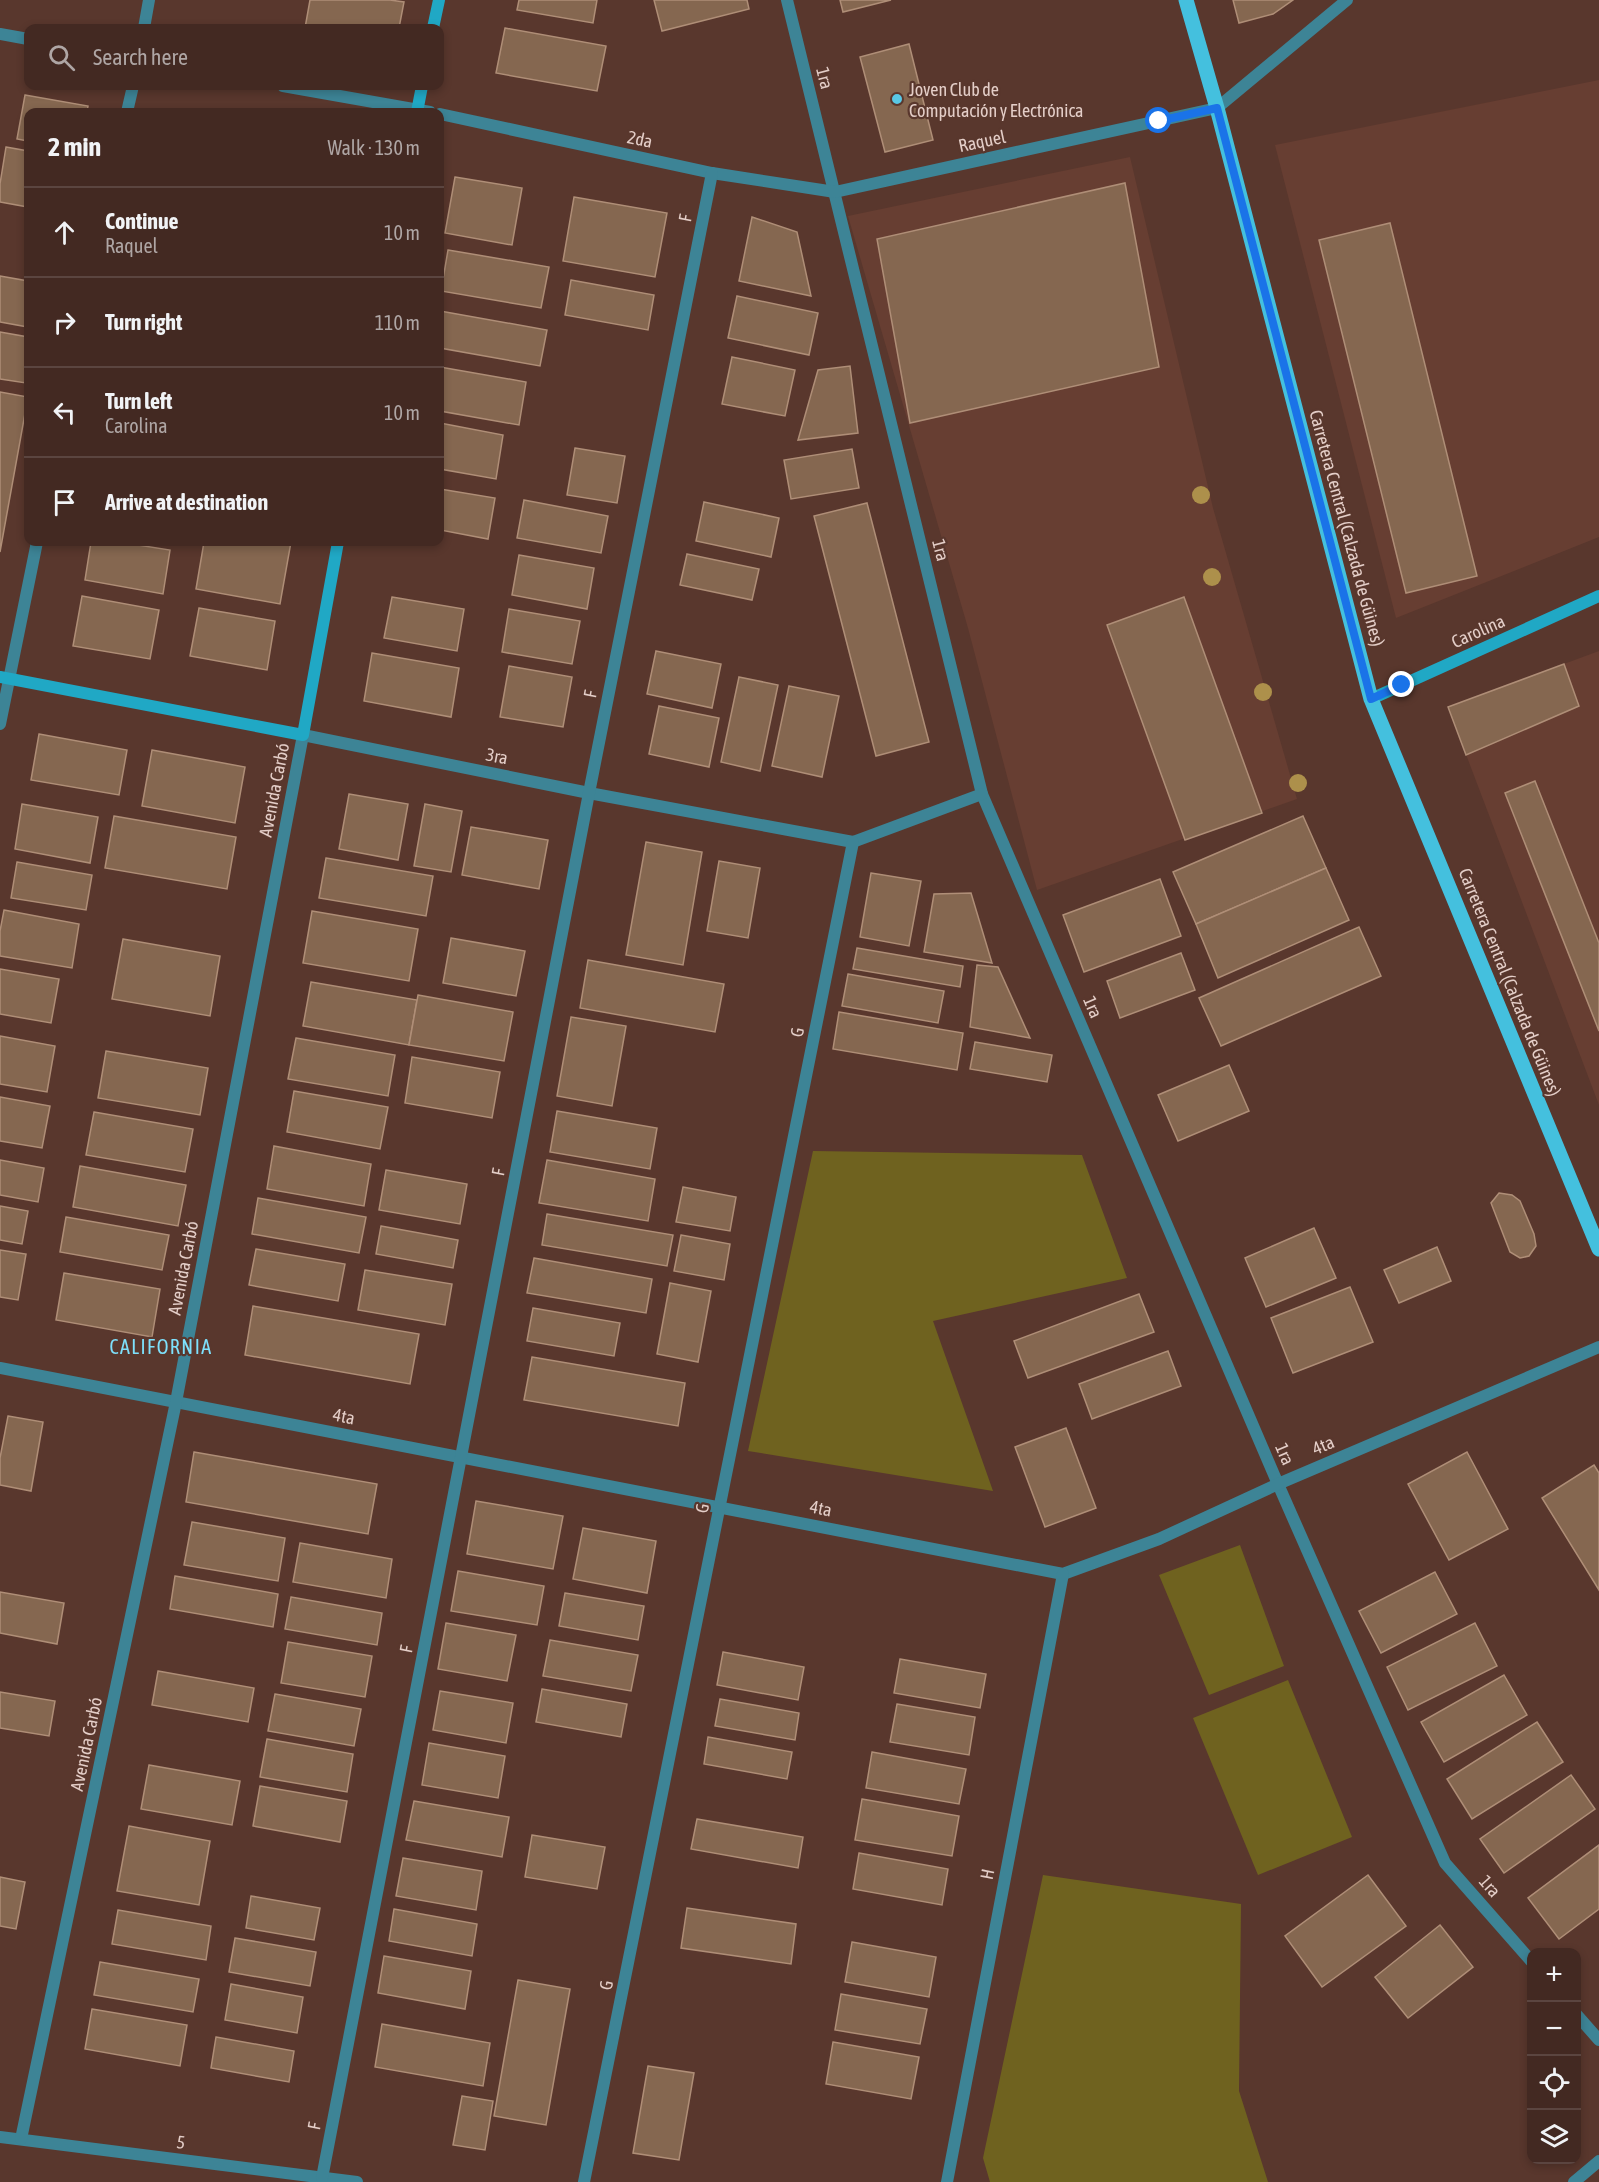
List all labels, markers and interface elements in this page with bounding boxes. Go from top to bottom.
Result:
search box [24,24,444,90]
icon: search [45,41,78,74]
text: Search here [93,44,188,70]
street label: 1ra [812,65,838,91]
place label: Joven Club de Computación y Electrónica [909,79,1084,121]
marker: Joven Club de Computación y Electrónica [890,92,904,106]
route start [1145,107,1171,133]
street label: 2da [625,126,655,152]
street label: Raquel [957,126,1008,156]
text: 2 min [48,132,101,162]
text: Walk · 130 m [328,136,420,159]
text: Continue [105,208,179,234]
street label: F [674,212,696,224]
icon: ahead [48,216,81,249]
text: 10 m [384,221,420,244]
text: Raquel [105,234,158,257]
icon: right [48,306,81,339]
text: Turn right [105,309,182,335]
text: 110 m [375,311,420,334]
text: Turn left [105,388,172,414]
icon: left [48,396,81,429]
text: 10 m [384,401,420,424]
street label: Carretera Central (Calzada de Güines) [1305,407,1389,649]
text: Carolina [105,414,168,437]
icon: arrive [48,486,81,519]
text: Arrive at destination [105,489,268,515]
street label: 1ra [928,537,954,563]
street label: Carolina [1448,610,1508,652]
route end [1388,671,1414,697]
street label: F [579,688,601,700]
street label: Avenida Carbó [255,741,293,839]
street label: 3ra [484,744,510,768]
street label: Carretera Central (Calzada de Güines) [1455,865,1565,1099]
street label: 1ra [1079,993,1107,1021]
street label: G [786,1025,808,1039]
street label: F [487,1166,509,1178]
street label: Avenida Carbó [164,1219,202,1317]
district label: CALIFORNIA [109,1335,213,1358]
street label: 4ta [331,1404,357,1428]
street label: 4ta [1309,1431,1337,1459]
street label: 1ra [1271,1440,1299,1468]
street label: 4ta [808,1496,834,1520]
street label: G [691,1501,713,1515]
street label: F [395,1643,417,1655]
street label: Avenida Carbó [66,1695,106,1793]
street label: H [976,1867,998,1881]
street label: 1ra [1475,1871,1505,1901]
map controls [1527,1948,1581,2164]
button: + [1527,1948,1581,2002]
street label: G [595,1978,617,1992]
button: − [1527,2002,1581,2056]
button: locate [1527,2056,1581,2110]
button: layers [1527,2110,1581,2164]
street label: F [303,2120,325,2132]
street label: 5 [176,2131,186,2153]

